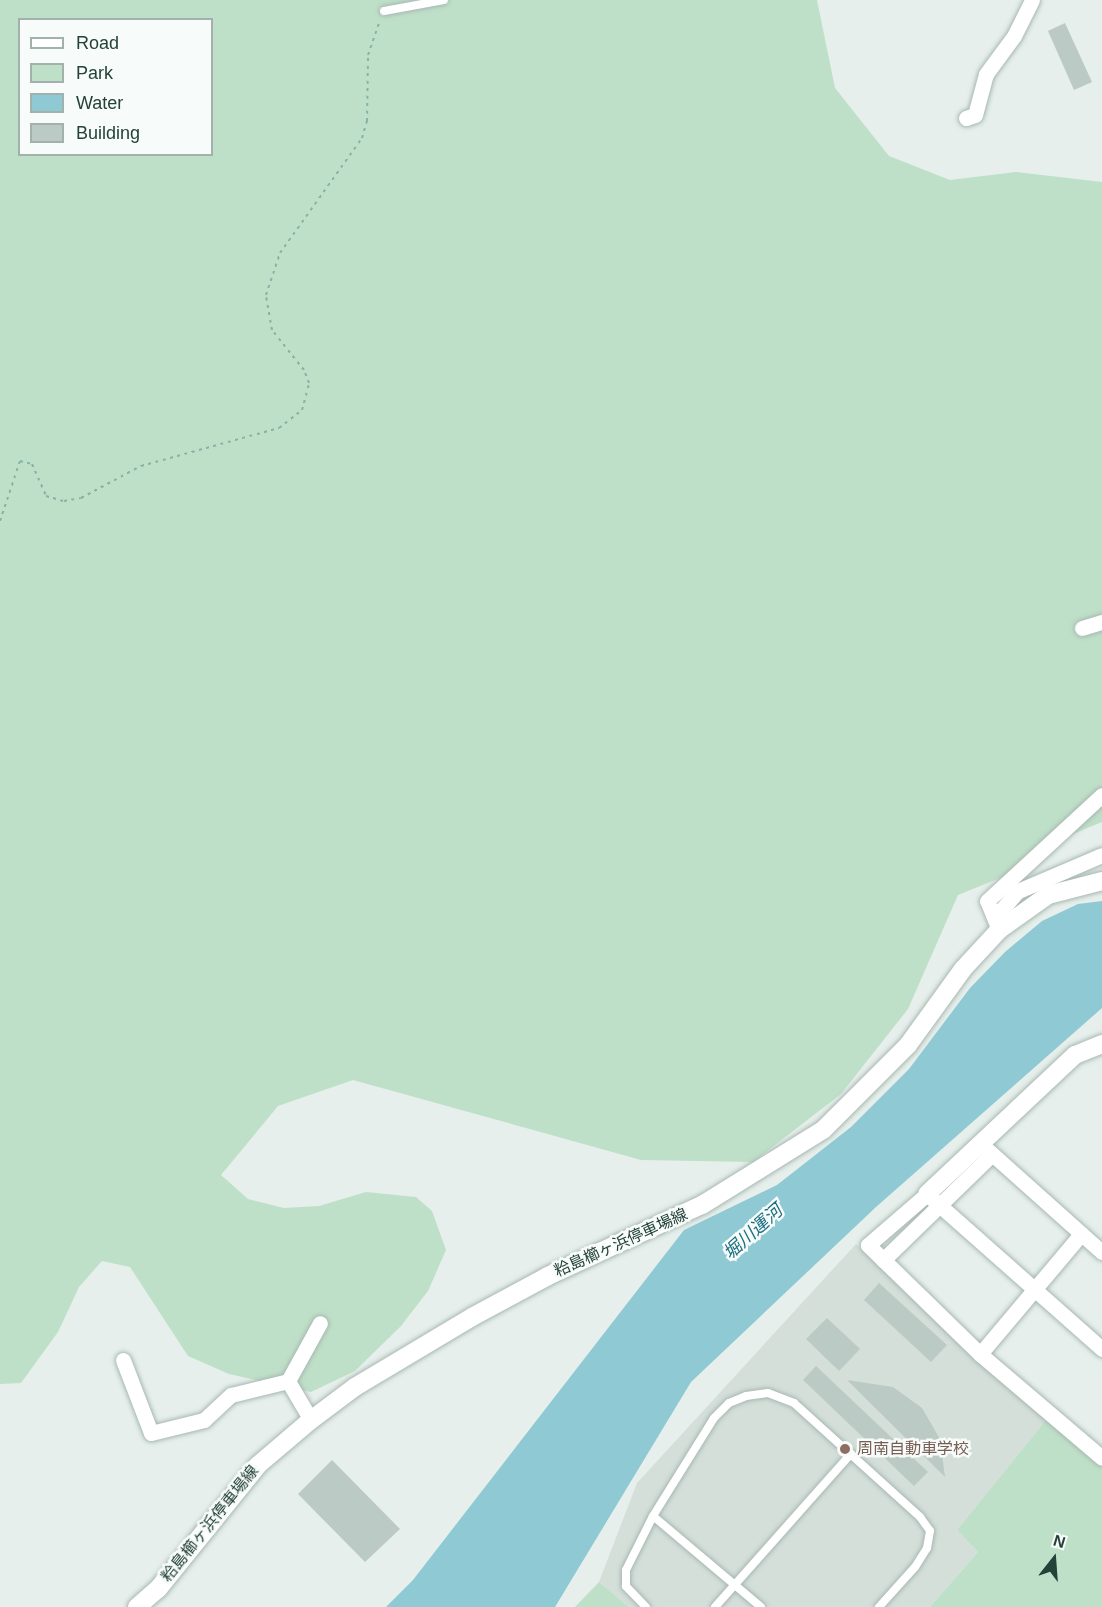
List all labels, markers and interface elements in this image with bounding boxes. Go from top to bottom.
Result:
legend [18,18,213,156]
text: Road [76,33,119,53]
text: Park [76,63,113,83]
text: Water [76,93,123,113]
text: Building [76,123,140,143]
water label: 堀川運河 [719,1200,787,1264]
street label: 粭島櫛ヶ浜停車場線 [551,1205,691,1281]
place label: 周南自動車学校 [857,1439,969,1459]
marker: 周南自動車学校 [838,1442,852,1456]
street label: 粭島櫛ヶ浜停車場線 [157,1462,263,1586]
north arrow [1024,1529,1084,1589]
text: N [1051,1531,1067,1551]

